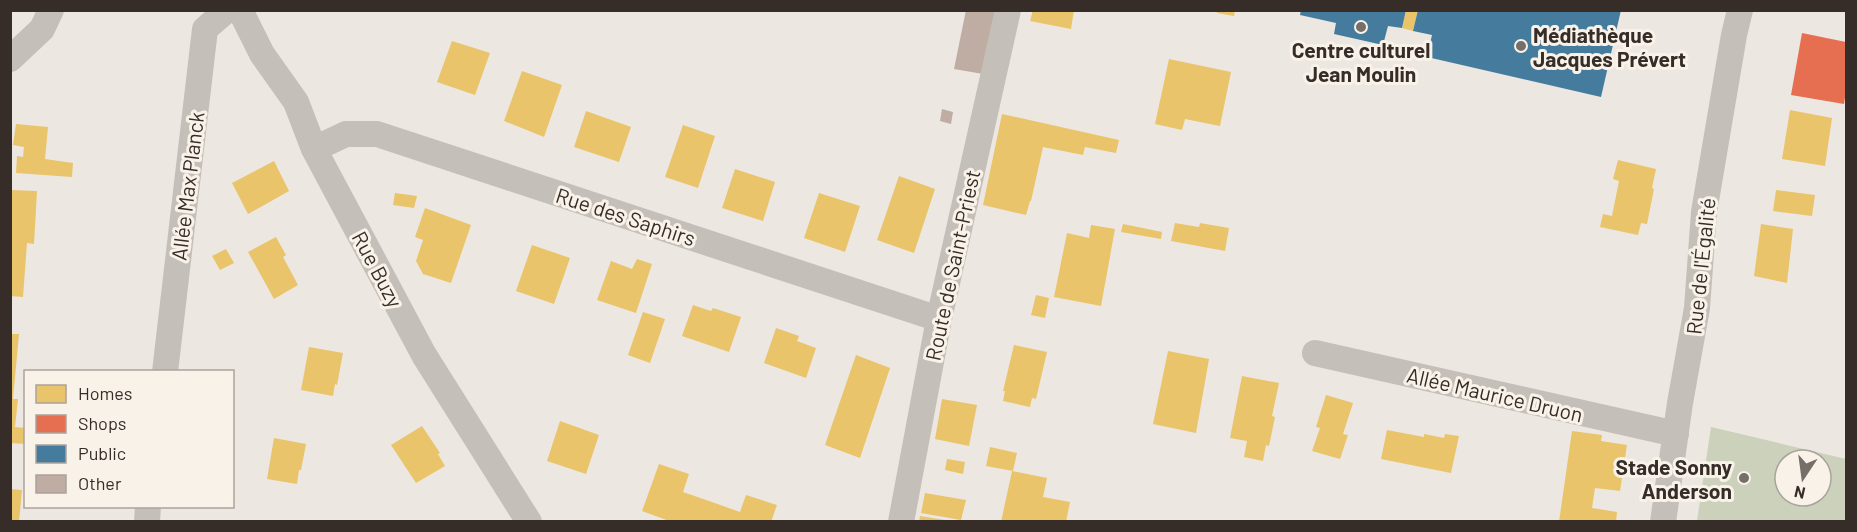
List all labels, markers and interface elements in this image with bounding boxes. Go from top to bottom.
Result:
marker: Centre culturel Jean Moulin [1354,20,1368,34]
place label: Médiathèque Jacques Prévert [1533,22,1686,71]
place label: Centre culturel Jean Moulin [1292,37,1430,86]
marker: Médiathèque Jacques Prévert [1514,39,1528,53]
street label: Allée Max Planck [165,110,209,262]
street label: Route de Saint-Priest [920,167,984,363]
street label: Rue des Saphirs [553,182,699,250]
street label: Rue de l'Égalité [1680,196,1720,336]
street label: Rue Buzy [348,227,409,312]
street label: Allée Maurice Druon [1405,362,1585,426]
legend [24,370,234,508]
text: Homes [78,382,132,404]
text: Shops [78,412,127,434]
text: Public [78,442,126,464]
north arrow [1773,448,1833,508]
place label: Stade Sonny Anderson [1616,454,1732,503]
marker: Stade Sonny Anderson [1737,471,1751,485]
text: Other [78,472,122,494]
text: N [1792,483,1807,504]

